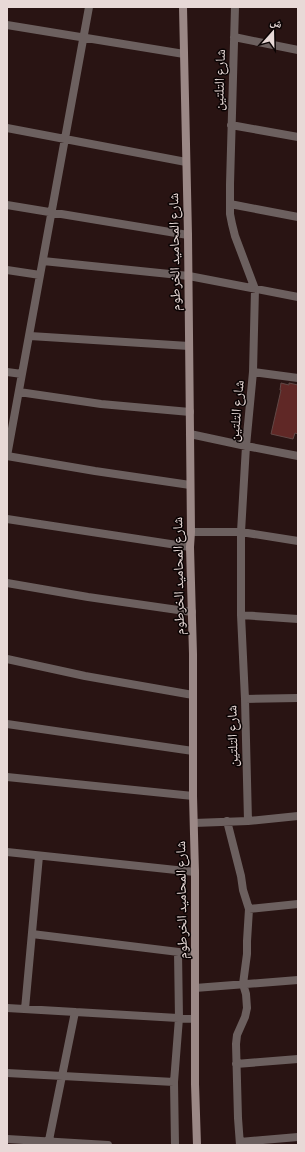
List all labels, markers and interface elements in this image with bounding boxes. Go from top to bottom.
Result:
north arrow [253,12,293,52]
text: ش [268,16,284,32]
street label: شارع التلتين [212,49,230,111]
street label: شارع المحاميد الخرطوم [167,193,185,311]
street label: شارع التلتين [227,380,249,443]
street label: شارع المحاميد الخرطوم [171,517,189,635]
street label: شارع التلتين [225,705,243,767]
street label: شارع المحاميد الخرطوم [174,841,192,959]

